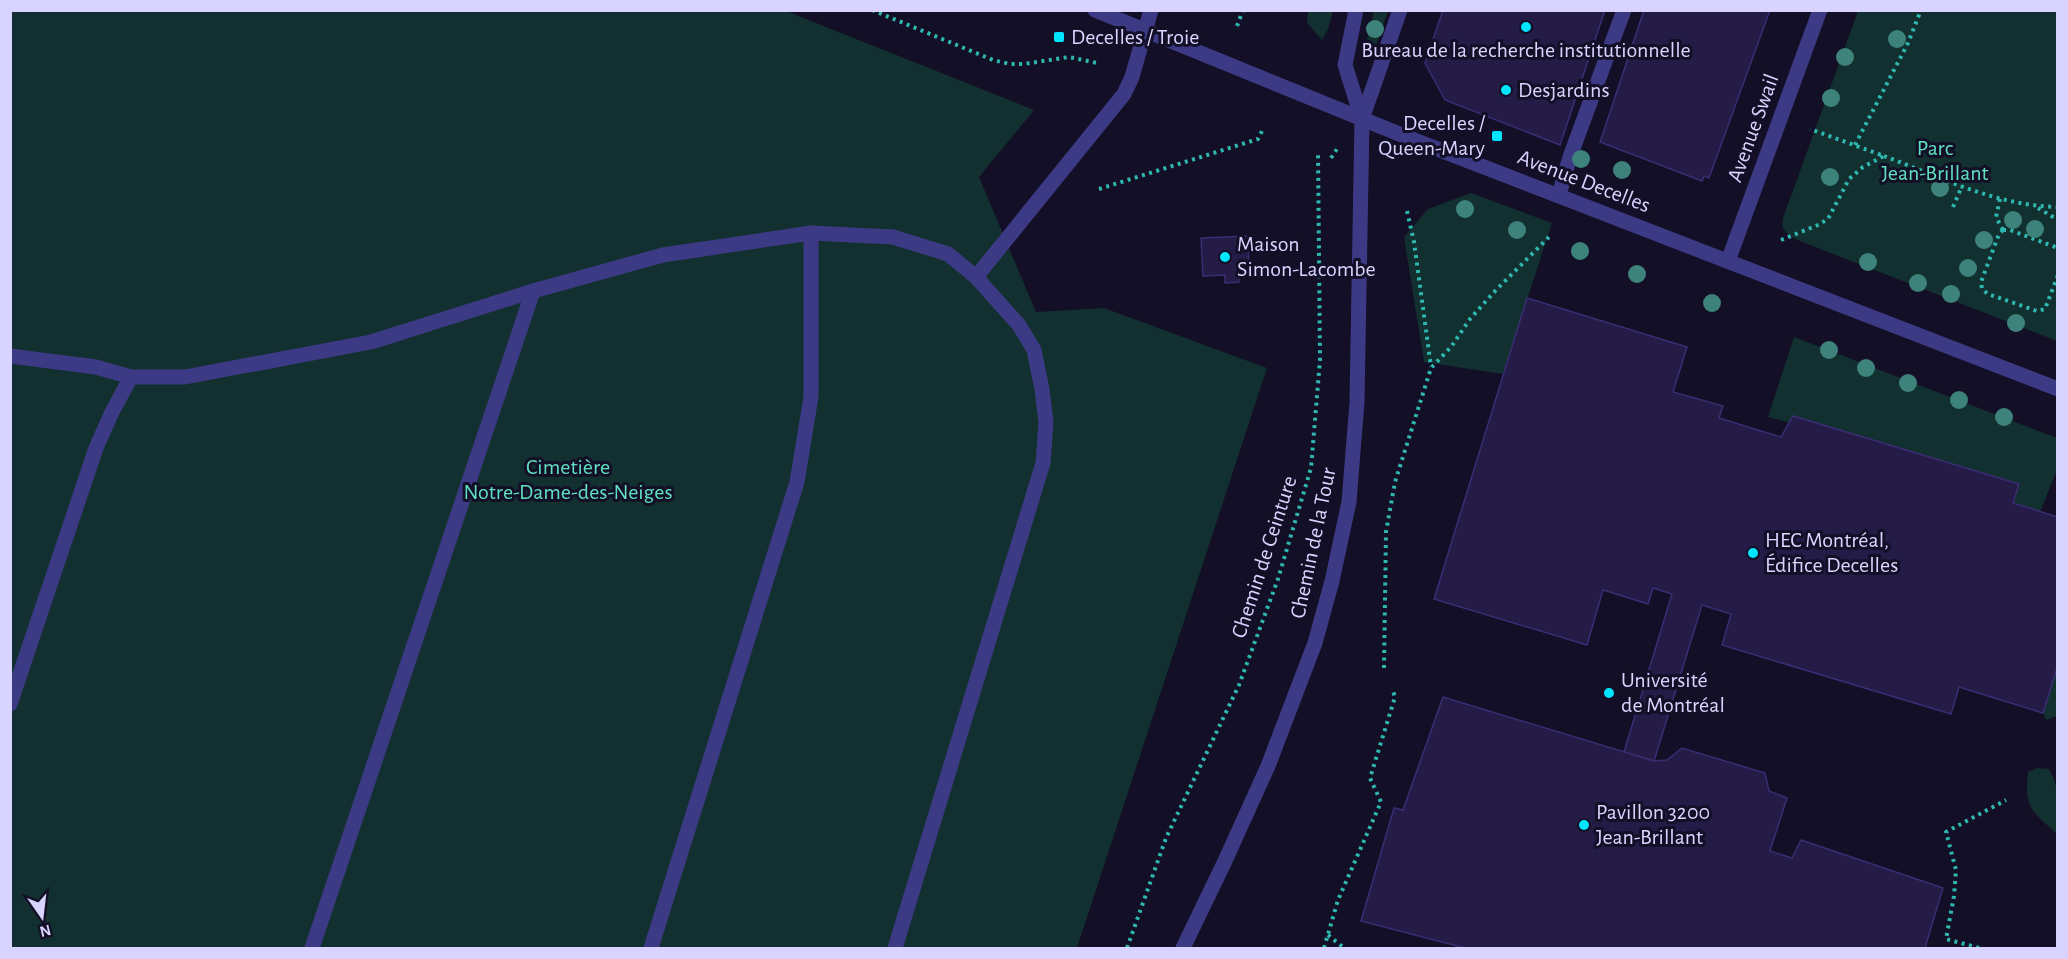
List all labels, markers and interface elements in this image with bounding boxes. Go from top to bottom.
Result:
marker: Bureau de la recherche institutionnelle [1519,20,1533,34]
place label: Decelles / Troie [1071,26,1199,48]
marker: Decelles / Troie [1052,30,1066,44]
place label: Bureau de la recherche institutionnelle [1361,39,1691,61]
street label: Avenue Swail [1723,71,1783,185]
place label: Desjardins [1518,79,1610,101]
marker: Desjardins [1499,83,1513,97]
place label: Decelles / Queen-Mary [1378,112,1486,159]
marker: Decelles / Queen-Mary [1490,129,1504,143]
park label: Parc Jean-Brillant [1881,137,1989,184]
street label: Avenue Decelles [1515,146,1653,216]
place label: Maison Simon-Lacombe [1237,233,1376,280]
marker: Maison Simon-Lacombe [1218,250,1232,264]
park label: Cimetière Notre-Dame-des-Neiges [463,456,673,503]
street label: Chemin de la Tour [1286,466,1340,620]
street label: Chemin de Ceinture [1227,473,1301,641]
place label: HEC Montréal, Édifice Decelles [1765,529,1898,576]
marker: HEC Montréal, Édifice Decelles [1746,546,1760,560]
place label: Université de Montréal [1621,669,1725,716]
marker: Université de Montréal [1602,686,1616,700]
place label: Pavillon 3200 Jean-Brillant [1596,801,1710,848]
marker: Pavillon 3200 Jean-Brillant [1577,818,1591,832]
north arrow [12,887,72,947]
text: N [38,921,53,940]

